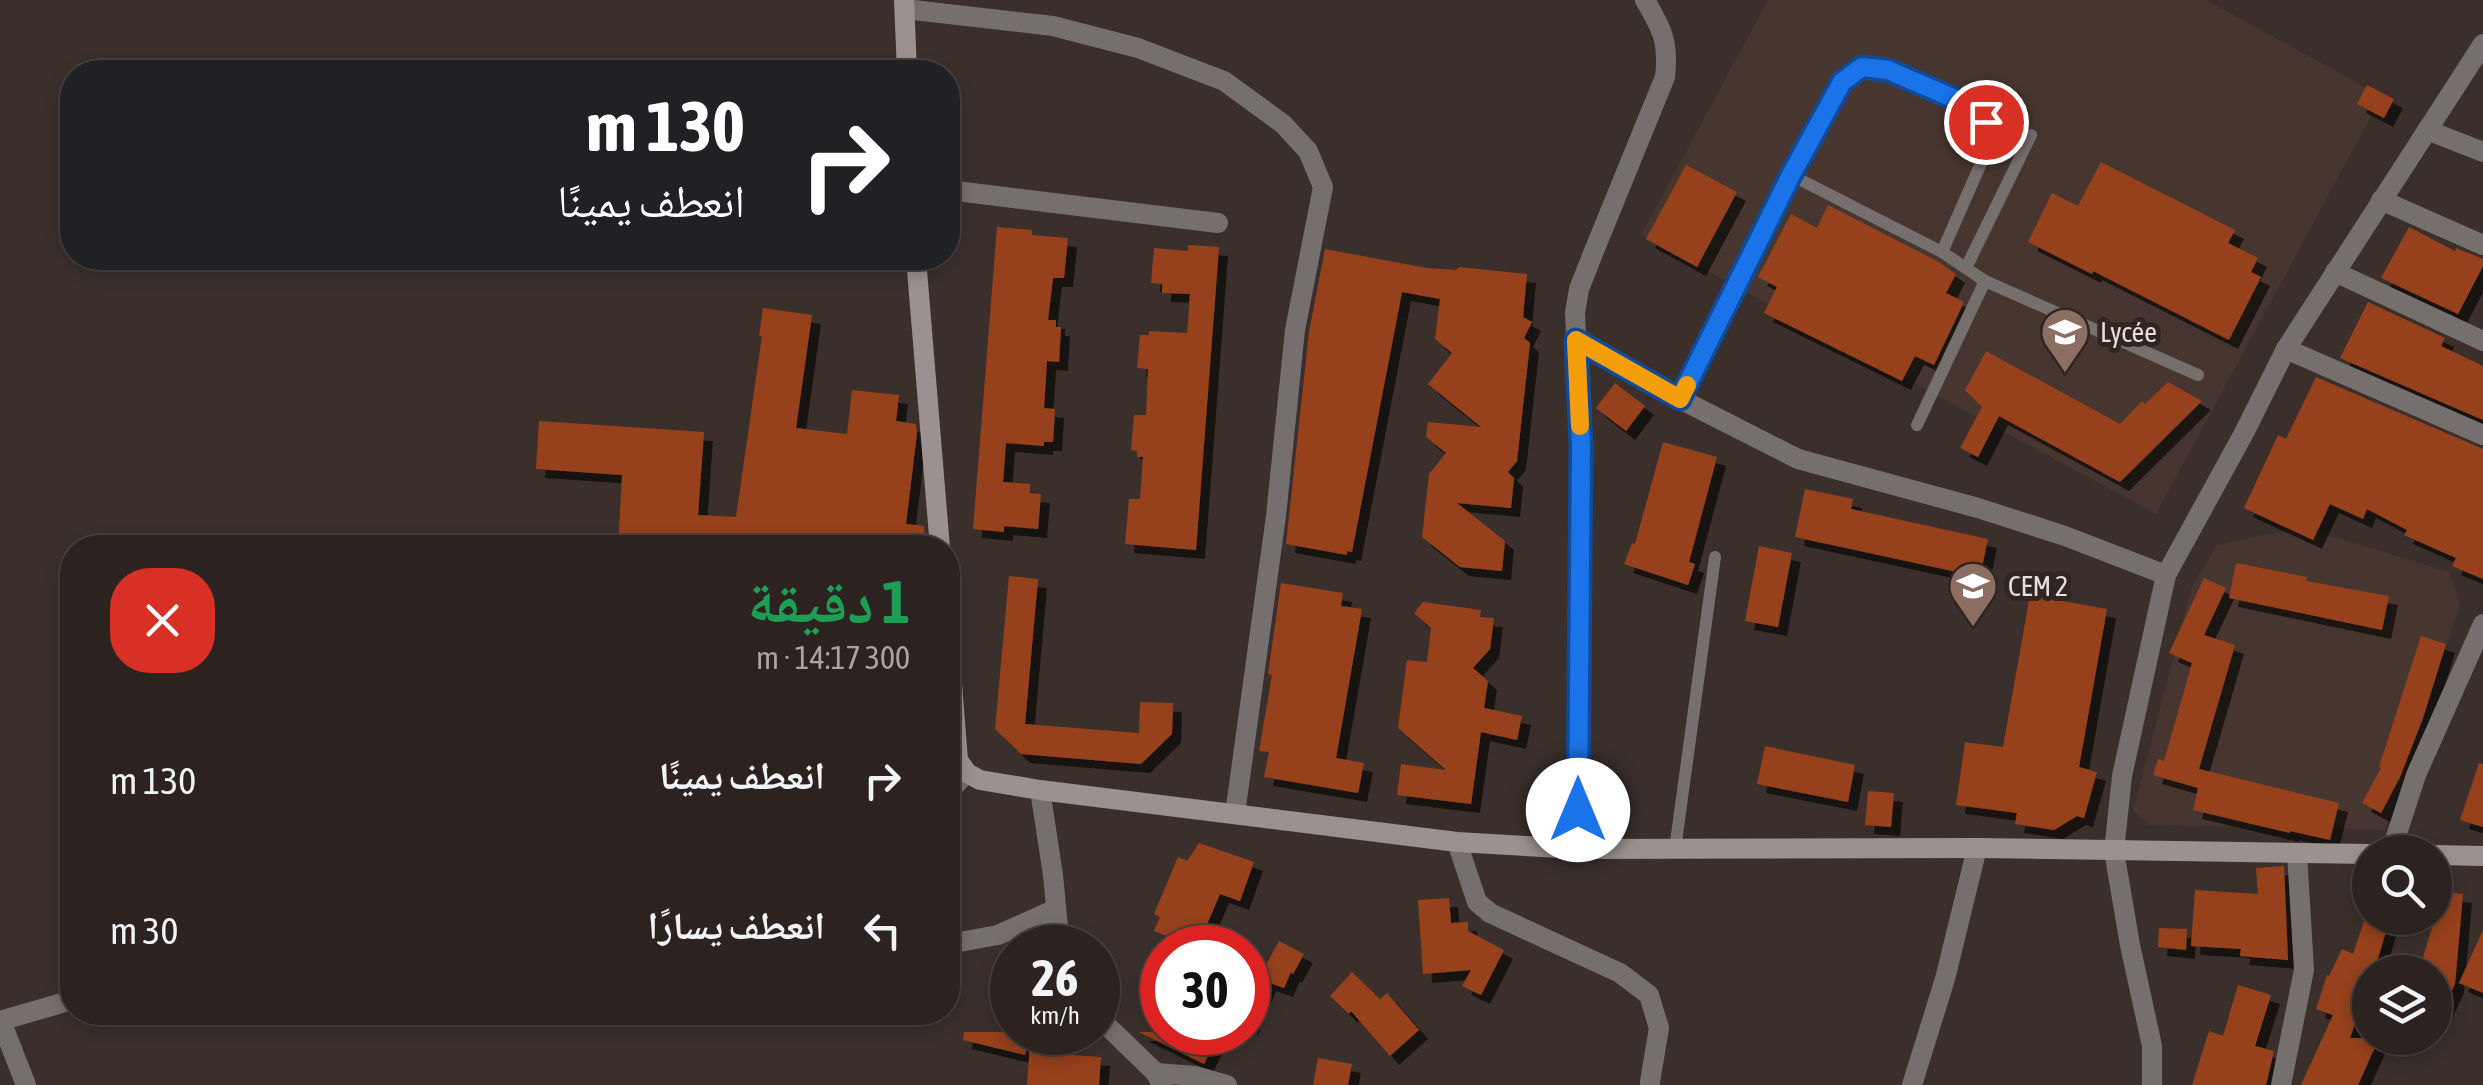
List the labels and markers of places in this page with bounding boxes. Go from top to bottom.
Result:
pin [1944,80,2029,165]
school or university icon: Lycée [2039,306,2091,374]
place label: Lycée [2100,316,2157,348]
school or university icon: CEM 2 [1947,560,1999,628]
place label: CEM 2 [2008,570,2068,602]

